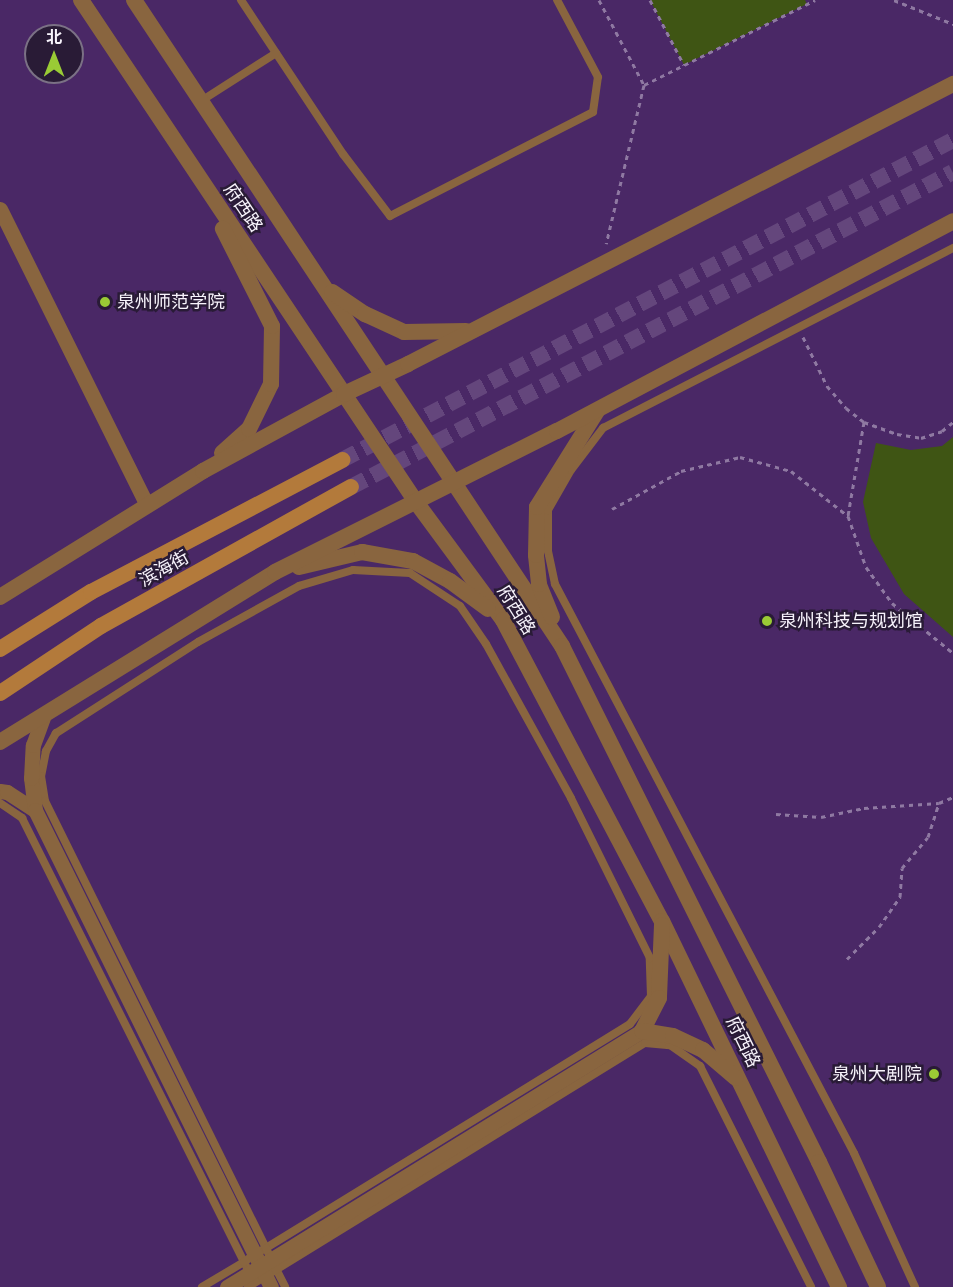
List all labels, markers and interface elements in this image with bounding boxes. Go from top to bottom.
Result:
north arrow [24,24,84,84]
text: 北 [46,28,62,47]
street label: 府西路 [219,180,267,236]
place label: 泉州师范学院 [117,291,225,313]
marker: 泉州师范学院 [98,295,112,309]
street label: 滨海街 [135,546,193,592]
street label: 府西路 [493,581,539,639]
place label: 泉州科技与规划馆 [779,610,923,632]
marker: 泉州科技与规划馆 [760,614,774,628]
street label: 府西路 [721,1013,765,1071]
place label: 泉州大剧院 [832,1063,922,1085]
marker: 泉州大剧院 [927,1067,941,1081]

